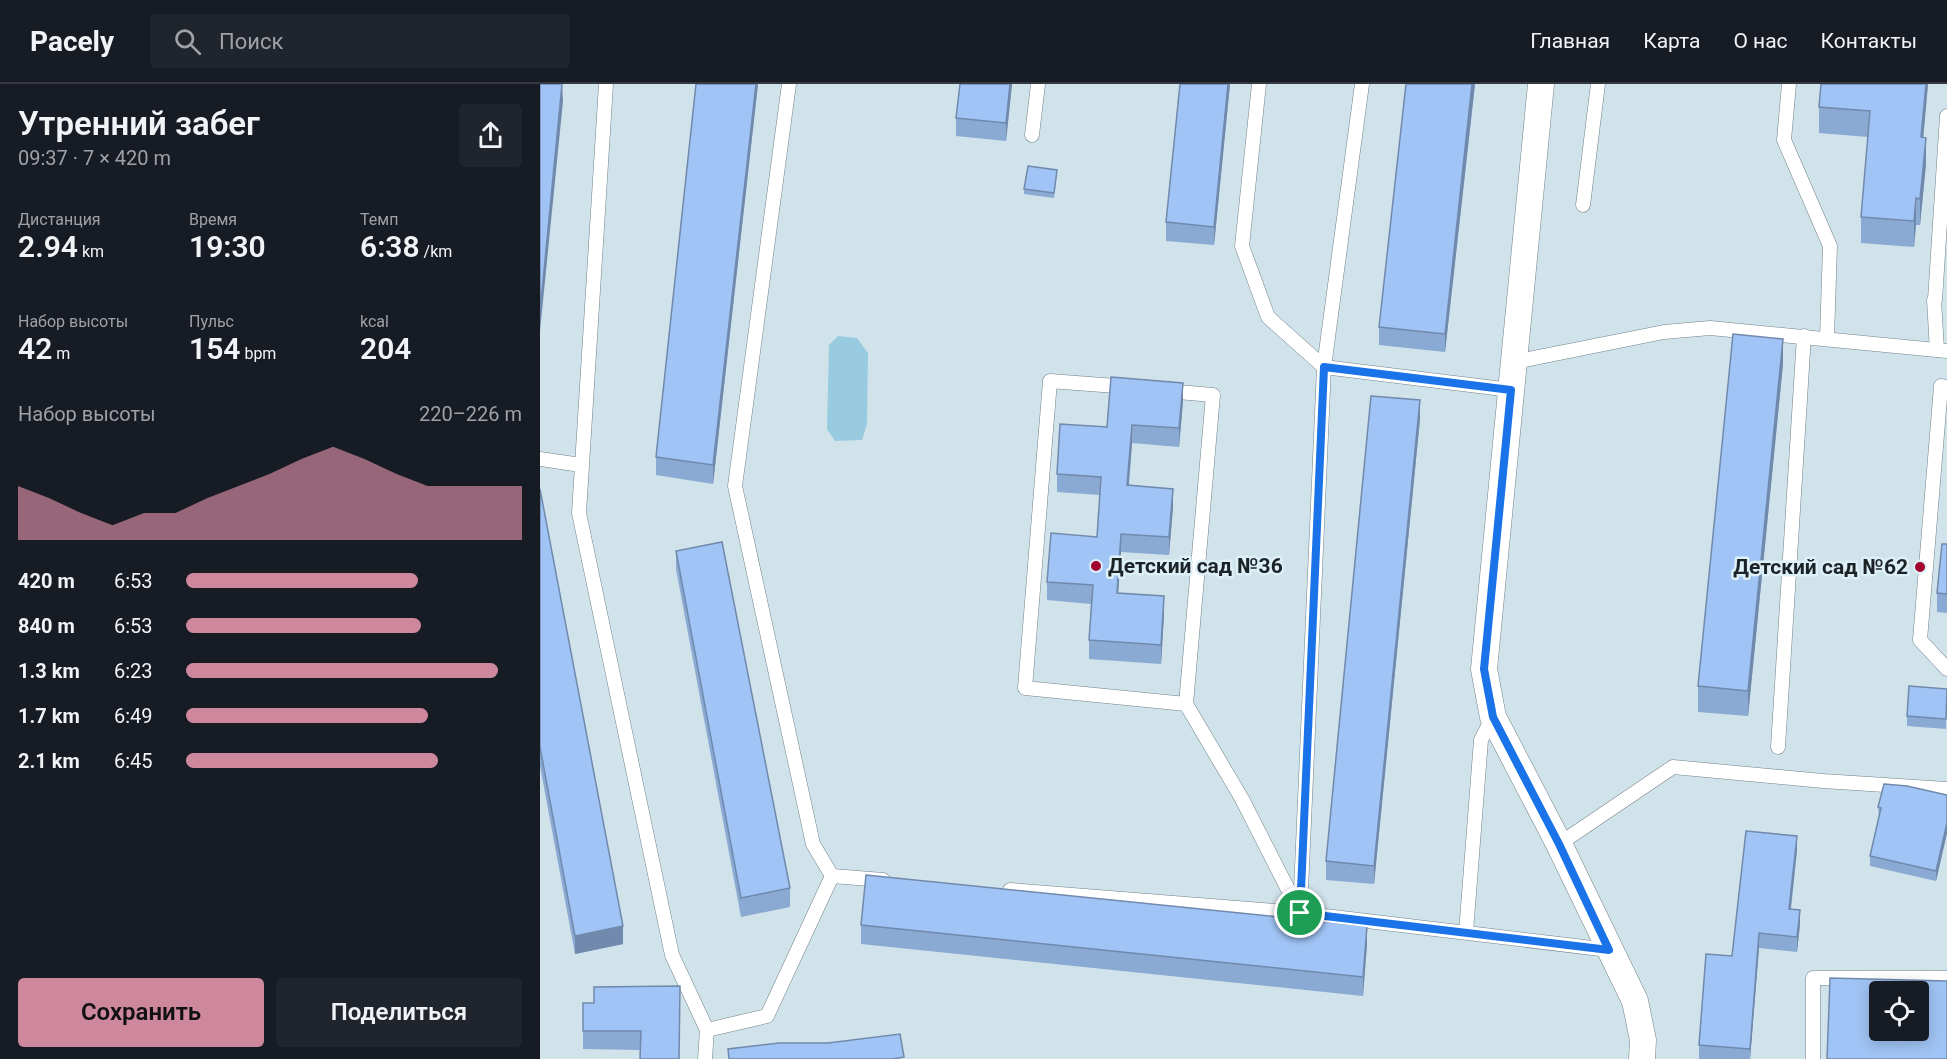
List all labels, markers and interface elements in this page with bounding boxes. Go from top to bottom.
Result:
search box [150,14,570,68]
text: Pacely [30,25,114,58]
icon: search [171,25,204,58]
text: Поиск [219,29,283,54]
text: Главная [1530,29,1610,53]
text: Карта [1643,29,1700,53]
text: О нас [1733,29,1788,53]
text: Контакты [1821,29,1917,53]
text: Утренний забег [18,104,260,143]
button: share [459,104,522,167]
text: 09:37 · 7 × 420 m [18,146,171,170]
text: Дистанция [18,210,101,229]
text: Время [189,210,237,229]
text: Темп [360,210,398,229]
text: 2.94 [18,229,78,264]
text: 19:30 [189,229,266,264]
text: 6:38 [360,229,420,264]
text: km [78,242,104,261]
text: /km [420,242,452,261]
text: Набор высоты [18,312,128,331]
text: Пульс [189,312,234,331]
text: kcal [360,312,389,331]
text: 42 [18,331,52,366]
text: 154 [189,331,240,366]
text: 204 [360,331,411,366]
text: m [52,344,70,363]
text: bpm [240,344,276,363]
text: Набор высоты [18,402,156,426]
text: 220–226 m [419,402,522,426]
place label: Детский сад №36 [1108,554,1283,578]
place label: Детский сад №62 [1733,555,1908,579]
marker: Детский сад №36 [1089,559,1103,573]
marker: Детский сад №62 [1913,560,1927,574]
text: 420 m [18,569,75,593]
text: 6:53 [114,569,153,593]
text: 840 m [18,614,75,638]
text: 6:53 [114,614,153,638]
text: 1.3 km [18,659,80,683]
text: 6:23 [114,659,153,683]
text: 1.7 km [18,704,80,728]
text: 6:49 [114,704,153,728]
text: 2.1 km [18,749,80,773]
text: 6:45 [114,749,153,773]
pin [1274,887,1325,938]
icon: arrive [1283,896,1316,929]
button: Сохранить [18,978,264,1047]
button: Поделиться [276,978,522,1047]
map controls [1869,981,1929,1041]
button: locate [1869,981,1929,1041]

